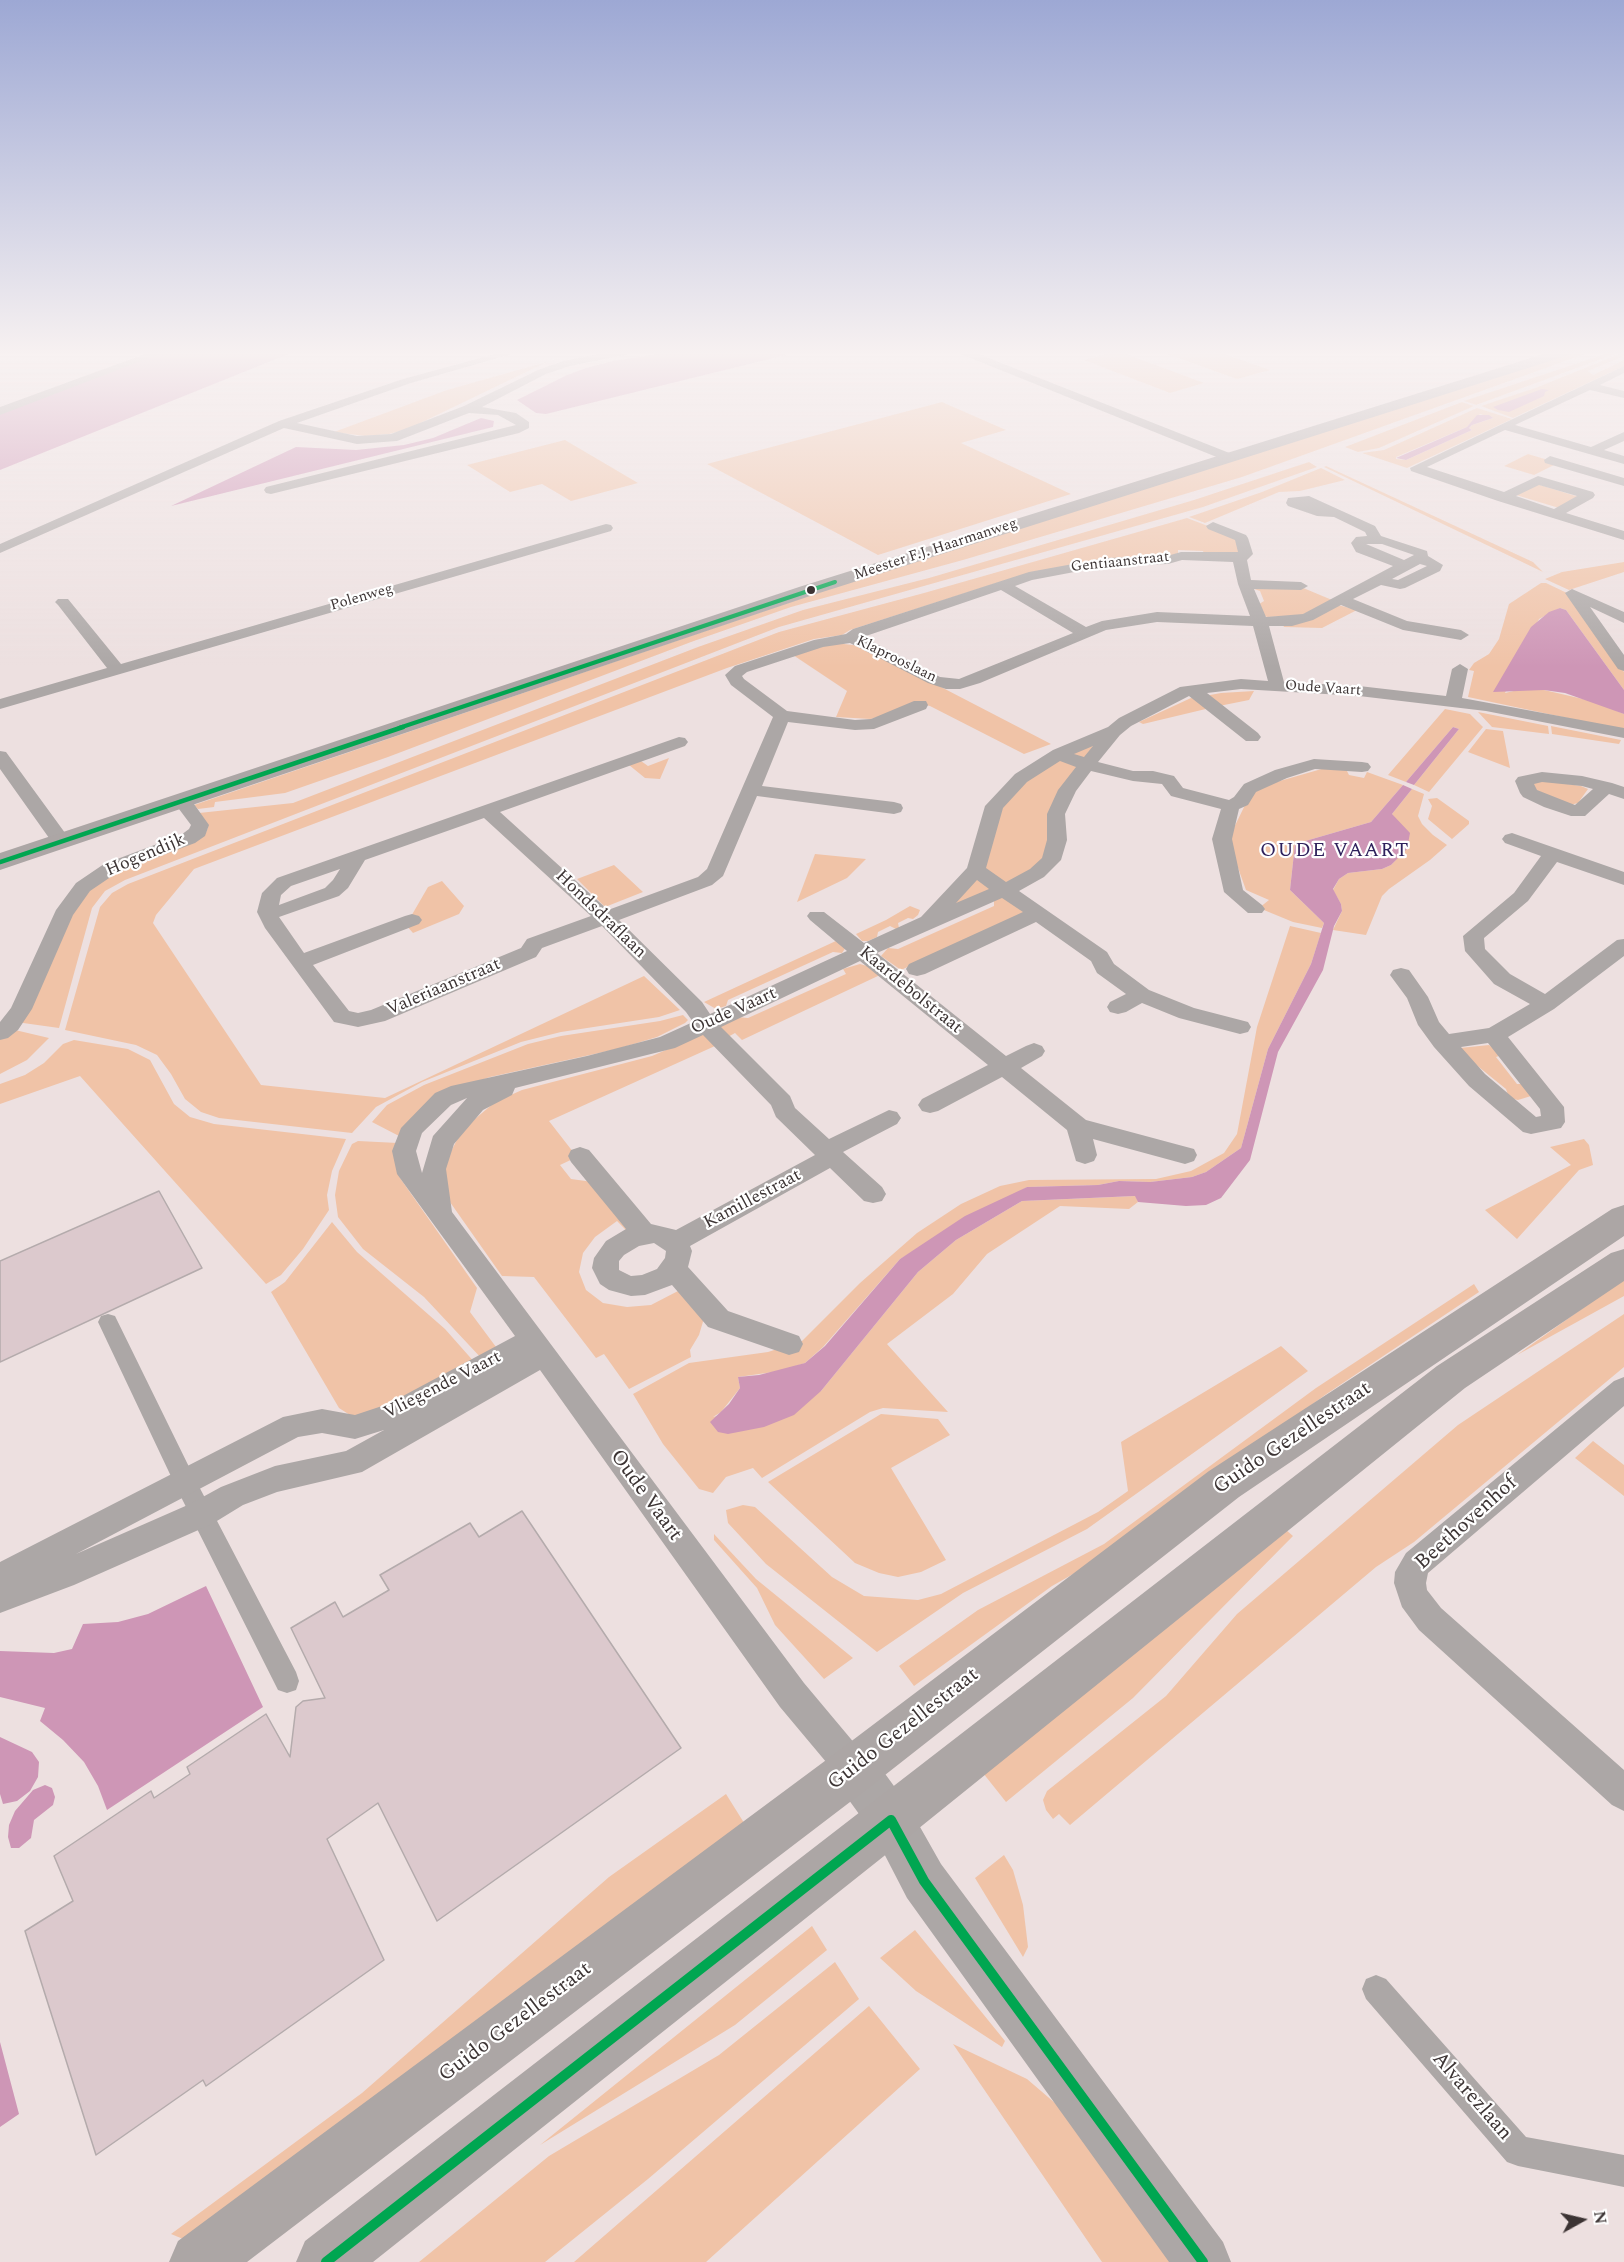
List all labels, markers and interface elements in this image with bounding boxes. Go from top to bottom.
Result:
street label: Meester F.J. Haarmanweg [852,515,1020,585]
street label: Gentiaanstraat [1070,549,1170,577]
street label: Polenweg [329,580,395,616]
unlabelled marker [805,584,817,596]
street label: Klaprooslaan [853,633,939,687]
street label: Oude Vaart [1284,677,1362,701]
street label: Hogendijk [103,830,189,882]
district label: OUDE VAART [1260,840,1410,864]
street label: Hondsdraflaan [550,866,650,964]
street label: Kaardebolstraat [854,943,966,1039]
street label: Valeriaanstraat [384,954,504,1022]
street label: Oude Vaart [688,984,780,1040]
street label: Kamillestraat [701,1165,805,1235]
street label: Vliegende Vaart [381,1347,505,1425]
street label: Guido Gezellestraat [1209,1377,1377,1501]
street label: Oude Vaart [603,1445,687,1547]
street label: Beethovenhof [1411,1472,1523,1576]
street label: Guido Gezellestraat [823,1663,985,1797]
street label: Guido Gezellestraat [435,1957,597,2089]
street label: Alvarezlaan [1426,2047,1516,2147]
north arrow [1552,2190,1612,2250]
text: N [1587,2209,1613,2226]

